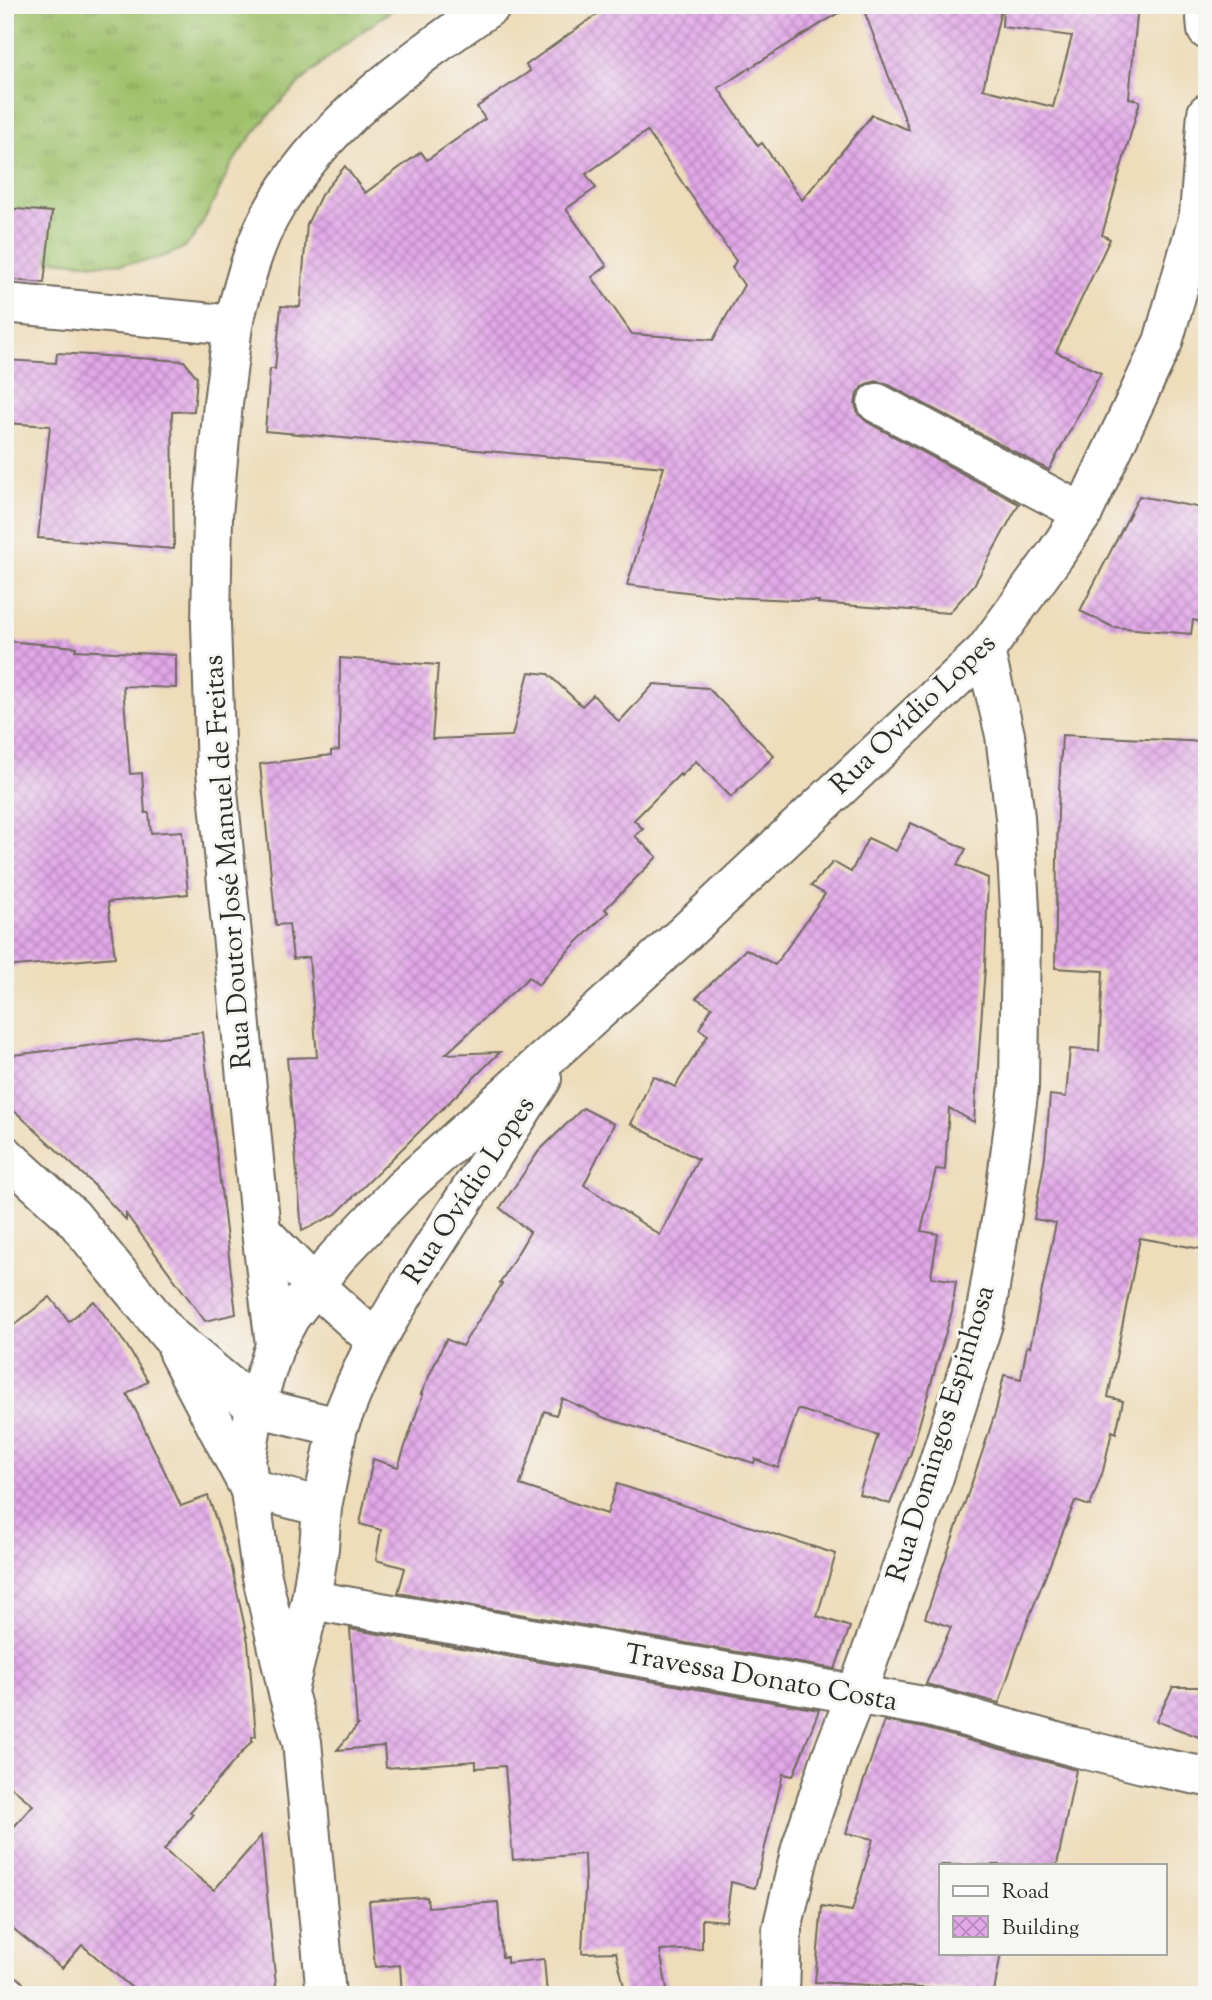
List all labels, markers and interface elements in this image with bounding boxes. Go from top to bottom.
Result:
street label: Rua Ovídio Lopes [822,625,1006,805]
street label: Rua Doutor José Manuel de Freitas [195,654,263,1070]
street label: Rua Ovídio Lopes [394,1089,546,1293]
street label: Rua Domingos Espinhosa [878,1281,1006,1587]
street label: Travessa Donato Costa [622,1635,901,1723]
legend [939,1864,1166,1954]
text: Road [1002,1878,1049,1908]
text: Building [1002,1914,1079,1944]

